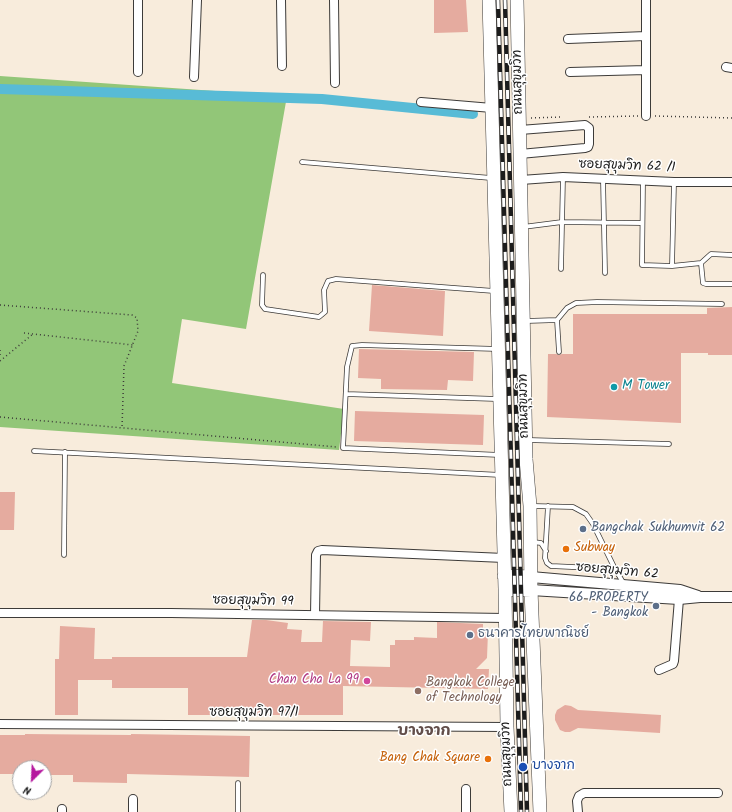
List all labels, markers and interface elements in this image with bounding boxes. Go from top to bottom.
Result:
street label: ถนนสุขุมวิท [511,49,527,115]
street label: ซอยสุขุมวิท 62 /1 [578,158,676,176]
street label: ถนนสุขุมวิท [517,373,533,439]
place label: M Tower [622,379,669,395]
marker: M Tower [609,382,619,392]
place label: Bangchak Sukhumvit 62 [591,521,725,537]
marker: Bangchak Sukhumvit 62 [578,524,588,534]
place label: Subway [574,541,615,557]
marker: Subway [561,544,571,554]
street label: ซอยสุขุมวิท 62 [575,561,659,583]
place label: 66 PROPERTY - Bangkok [569,591,648,622]
street label: ซอยสุขุมวิท 99 [212,593,294,611]
marker: 66 PROPERTY - Bangkok [651,601,661,611]
place label: ธนาคารไทยพาณิชย์ [478,627,589,643]
marker: ธนาคารไทยพาณิชย์ [465,630,475,640]
place label: Chan Cha La 99 [269,673,359,689]
marker: Chan Cha La 99 [362,676,372,686]
place label: Bangkok College of Technology [426,676,515,707]
marker: Bangkok College of Technology [413,686,423,696]
street label: ซอยสุขุมวิท 97/1 [209,706,299,722]
street label: ถนนสุขุมวิท [499,721,517,787]
district label: บางจาก [398,723,450,741]
place label: Bang Chak Square [380,751,480,767]
marker: Bang Chak Square [483,754,493,764]
place label: บางจาก [532,759,575,775]
north arrow [12,760,52,800]
marker: บางจาก [517,761,529,773]
text: N [21,780,34,800]

